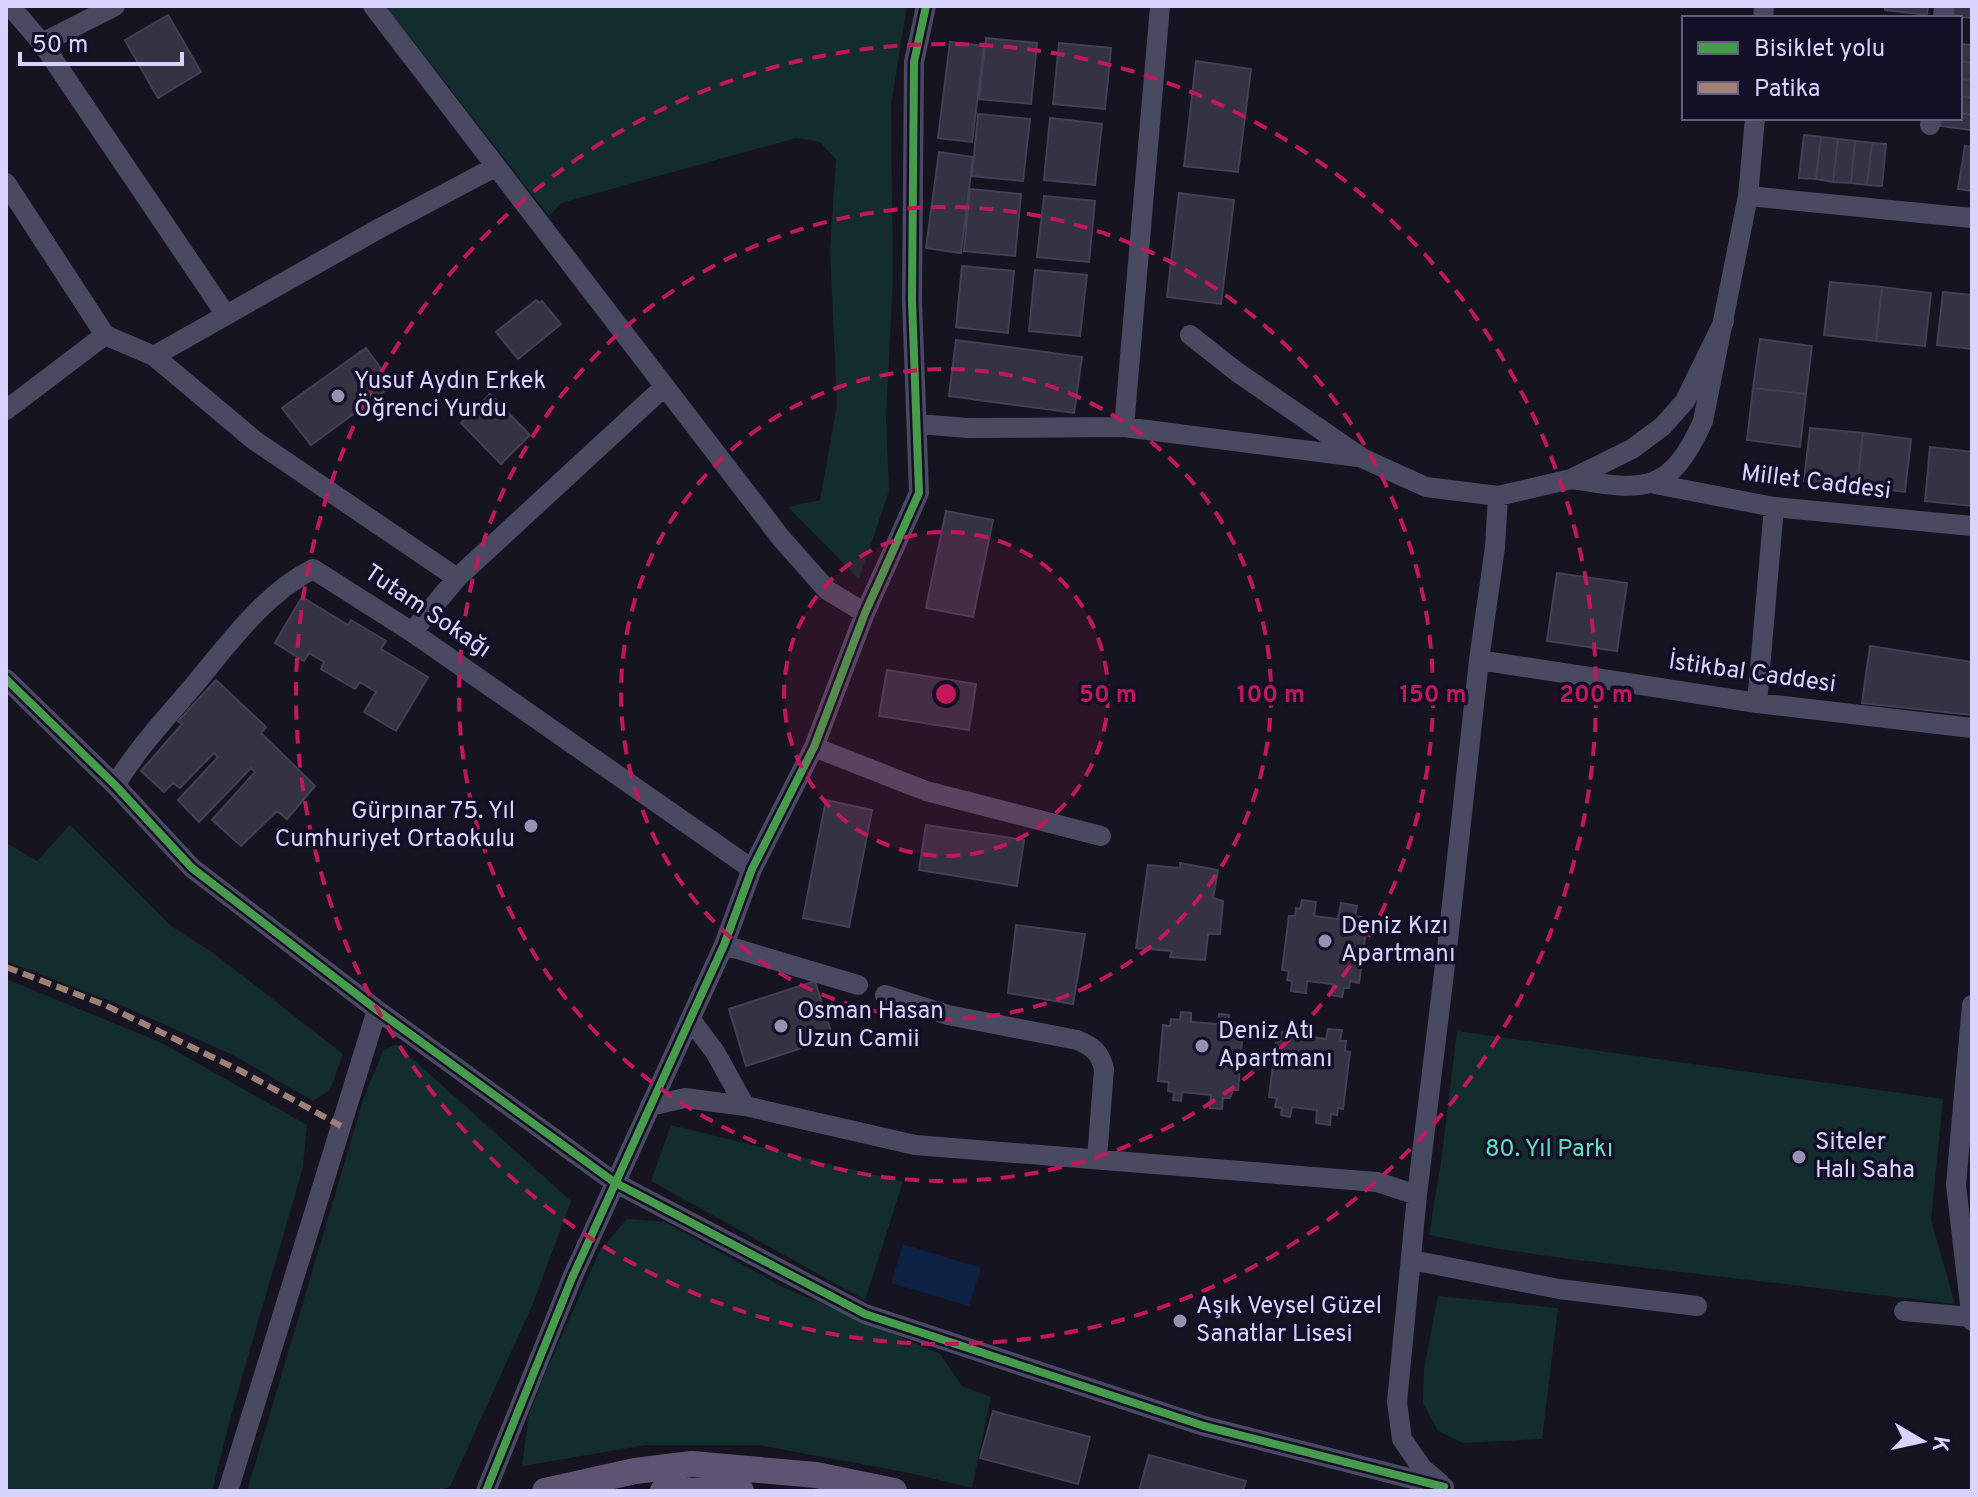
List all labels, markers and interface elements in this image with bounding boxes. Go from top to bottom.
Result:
scale bar [20,16,182,66]
legend [1682,16,1962,120]
text: 50 m [32,31,88,61]
text: Bisiklet yolu [1754,35,1885,65]
text: Patika [1754,75,1820,105]
place label: Yusuf Aydın Erkek Öğrenci Yurdu [354,367,546,425]
marker: Yusuf Aydın Erkek Öğrenci Yurdu [329,387,347,405]
street label: Millet Caddesi [1739,459,1893,507]
street label: Tutam Sokağı [358,559,496,665]
street label: İstikbal Caddesi [1666,646,1838,701]
centre of rings [932,680,960,708]
text: 50 m [1079,681,1137,711]
text: 100 m [1237,681,1305,711]
text: 150 m [1399,681,1467,711]
text: 200 m [1559,681,1633,711]
place label: Gürpınar 75. Yıl Cumhuriyet Ortaokulu [275,797,515,855]
marker: Gürpınar 75. Yıl Cumhuriyet Ortaokulu [522,817,540,835]
place label: Deniz Kızı Apartmanı [1341,912,1455,970]
marker: Deniz Kızı Apartmanı [1316,932,1334,950]
place label: Osman Hasan Uzun Camii [797,997,944,1055]
marker: Osman Hasan Uzun Camii [772,1017,790,1035]
place label: Deniz Atı Apartmanı [1218,1017,1332,1075]
marker: Deniz Atı Apartmanı [1193,1037,1211,1055]
place label: Siteler Halı Saha [1815,1128,1915,1186]
park label: 80. Yıl Parkı [1485,1135,1613,1165]
marker: Siteler Halı Saha [1790,1148,1808,1166]
place label: Aşık Veysel Güzel Sanatlar Lisesi [1196,1292,1382,1350]
marker: Aşık Veysel Güzel Sanatlar Lisesi [1171,1312,1189,1330]
north arrow [1882,1401,1962,1481]
text: K [1925,1434,1954,1454]

